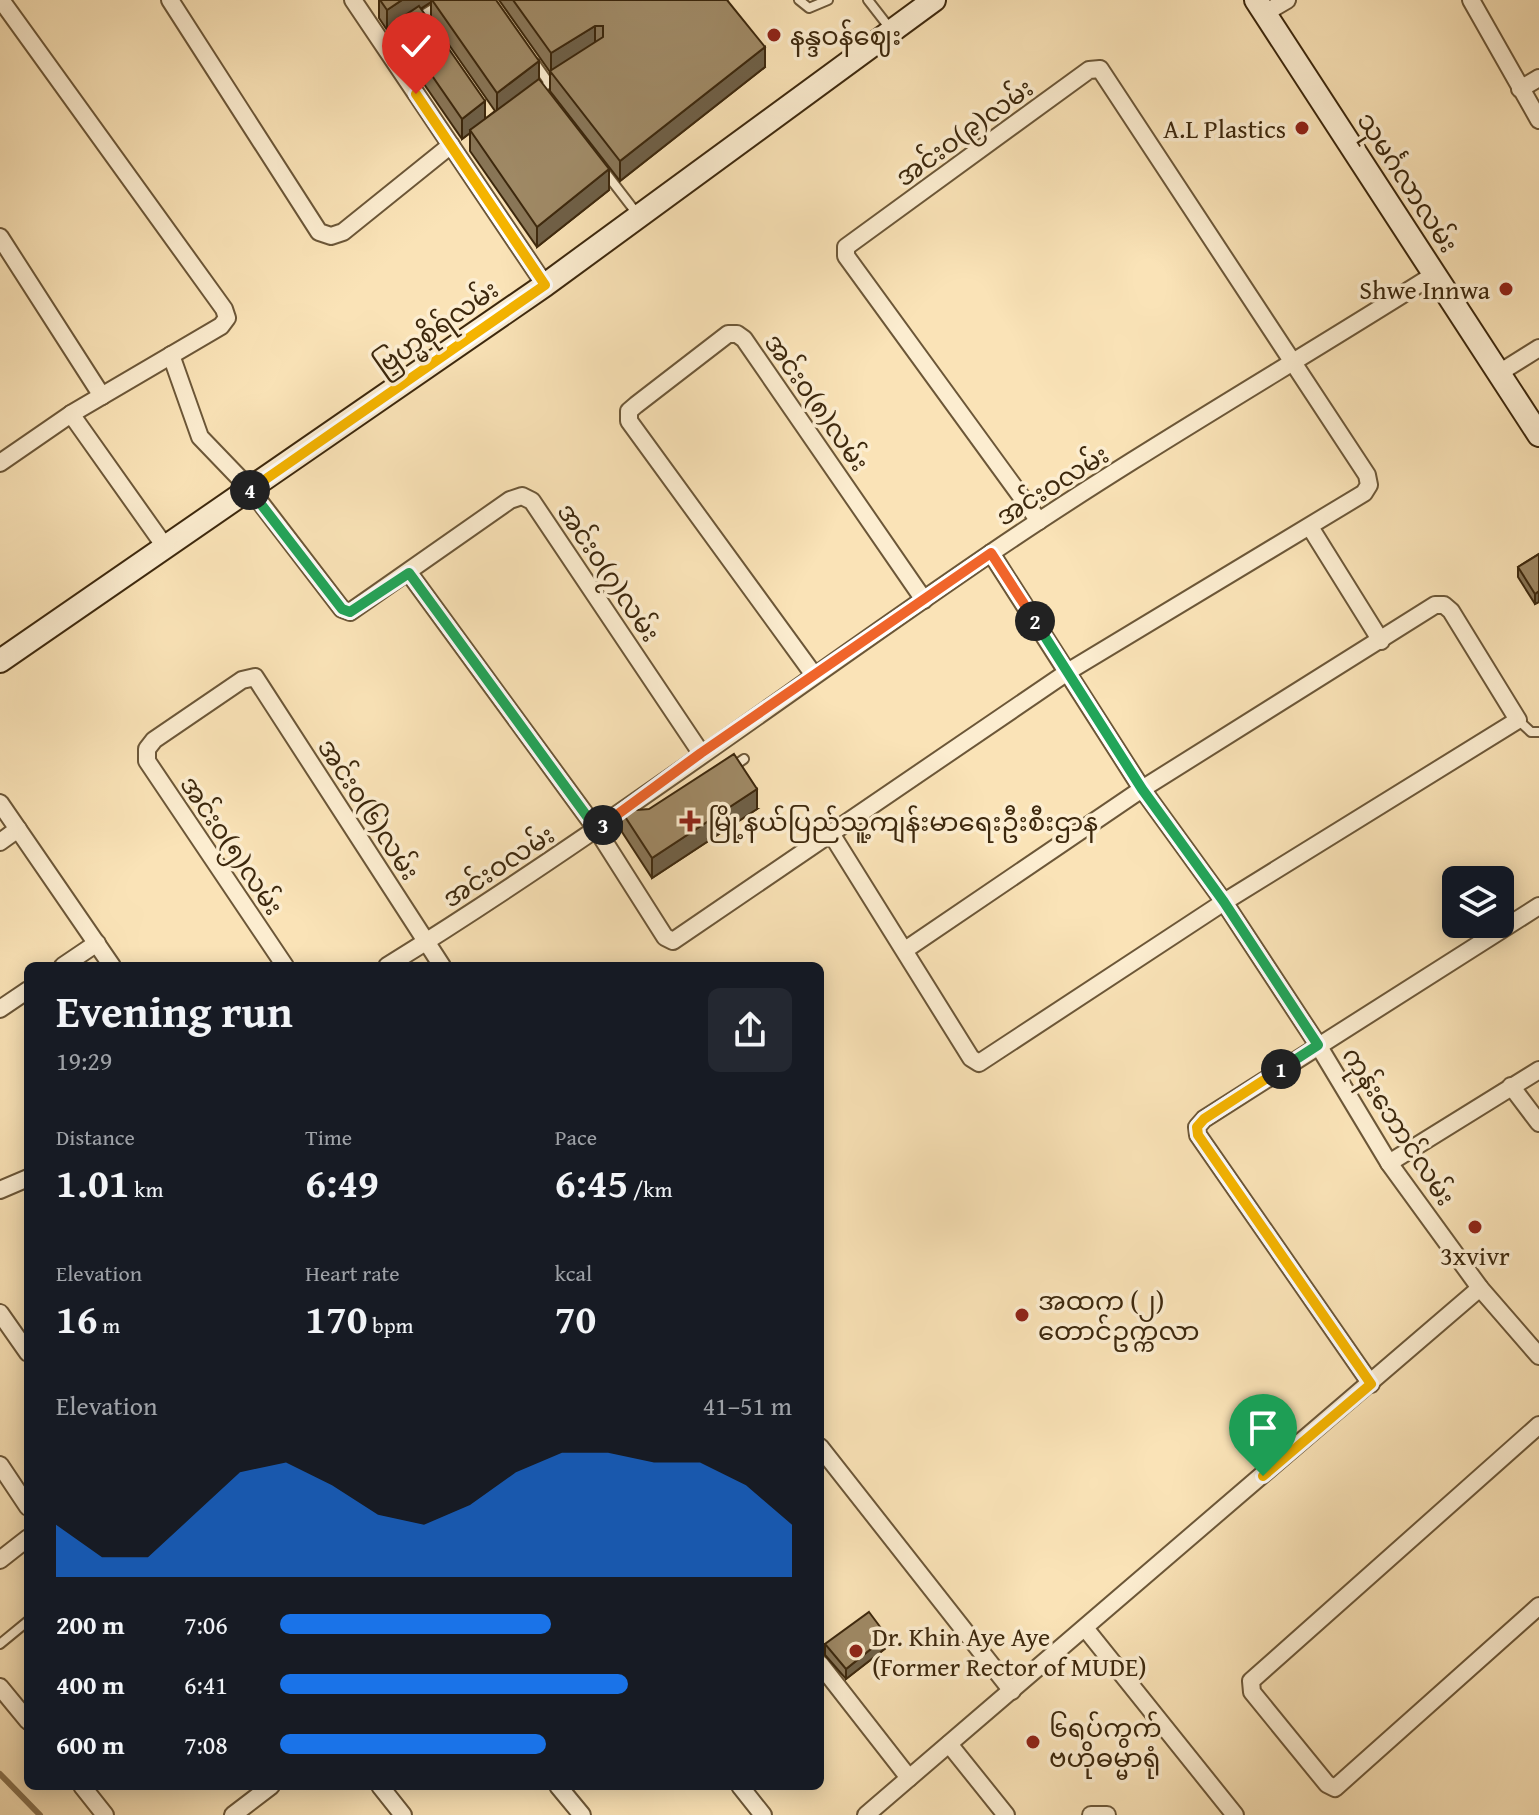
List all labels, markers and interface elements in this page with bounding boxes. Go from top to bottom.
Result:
pin [382,12,450,94]
place label: နန္ဒဝန်ဈေး [790,16,901,57]
icon: check [394,24,438,68]
marker: နန္ဒဝန်ဈေး [765,26,783,44]
street label: အင်းဝ(၉)လမ်း [887,68,1042,197]
street label: သုမင်္ဂလာလမ်း [1346,104,1468,261]
place label: A.L Plastics [1163,109,1286,148]
marker: A.L Plastics [1293,119,1311,137]
street label: ဗြဟ္မစိုရ်လမ်း [366,270,508,386]
place label: Shwe Innwa [1359,270,1491,309]
marker: Shwe Innwa [1497,280,1515,298]
street label: အင်းဝ(၈)လမ်း [755,325,879,479]
street label: အင်းဝလမ်း [988,435,1116,535]
pin: 4 [230,470,270,510]
text: 4 [244,474,256,506]
street label: အင်းဝ(၇)လမ်း [546,495,670,651]
pin: 2 [1015,601,1055,641]
text: 2 [1029,605,1041,637]
street label: အင်းဝ(၆)လမ်း [308,730,430,888]
street label: အင်းဝ(၅)လမ်း [169,767,293,924]
place label: မြို့နယ်ပြည်သူ့ကျန်းမာရေးဦးစီးဌာန [708,802,1098,843]
pin: 3 [583,805,623,845]
text: 3 [597,809,609,841]
marker: မြို့နယ်ပြည်သူ့ကျန်းမာရေးဦးစီးဌာန [679,810,701,832]
street label: အင်းဝလမ်း [434,815,562,917]
map controls [1442,866,1514,938]
button: layers [1442,866,1514,938]
text: Evening run [56,979,293,1043]
button: share [708,988,792,1072]
street label: ကုန်းဘောင်လမ်း [1331,1039,1465,1214]
text: 19:29 [56,1041,112,1080]
pin: 1 [1261,1049,1301,1089]
text: 1 [1275,1053,1287,1085]
text: Distance [56,1121,135,1153]
text: Time [305,1121,352,1153]
text: Pace [555,1121,597,1153]
text: 1.01 [56,1153,129,1212]
text: 6:49 [305,1153,379,1212]
text: 6:45 [555,1153,628,1212]
text: km [129,1173,163,1205]
text: /km [628,1173,673,1205]
marker: 3xvivr [1466,1218,1484,1236]
place label: 3xvivr [1440,1236,1510,1275]
text: Elevation [56,1257,142,1289]
text: Heart rate [305,1257,400,1289]
text: kcal [555,1257,592,1289]
place label: အထက (၂) တောင်ဥက္ကလာ [1038,1281,1200,1352]
text: 16 [56,1289,97,1348]
text: 170 [305,1289,368,1348]
text: 70 [555,1289,596,1348]
marker: အထက (၂) တောင်ဥက္ကလာ [1013,1306,1031,1324]
text: m [97,1309,120,1341]
text: bpm [368,1309,414,1341]
text: Elevation [56,1386,158,1425]
text: 41–51 m [703,1386,792,1425]
pin [1229,1394,1297,1476]
icon: arrive [1241,1406,1285,1450]
text: 200 m [56,1605,124,1644]
text: 7:06 [184,1605,228,1644]
place label: Dr. Khin Aye Aye (Former Rector of MUDE) [872,1617,1147,1686]
marker: Dr. Khin Aye Aye (Former Rector of MUDE) [847,1642,865,1660]
text: 400 m [56,1665,124,1704]
text: 6:41 [184,1665,228,1704]
place label: ၆ရပ်ကွက် ဗဟိုဓမ္မာရုံ [1049,1708,1162,1779]
text: 600 m [56,1725,124,1764]
text: 7:08 [184,1725,228,1764]
marker: ၆ရပ်ကွက် ဗဟိုဓမ္မာရုံ [1024,1733,1042,1751]

